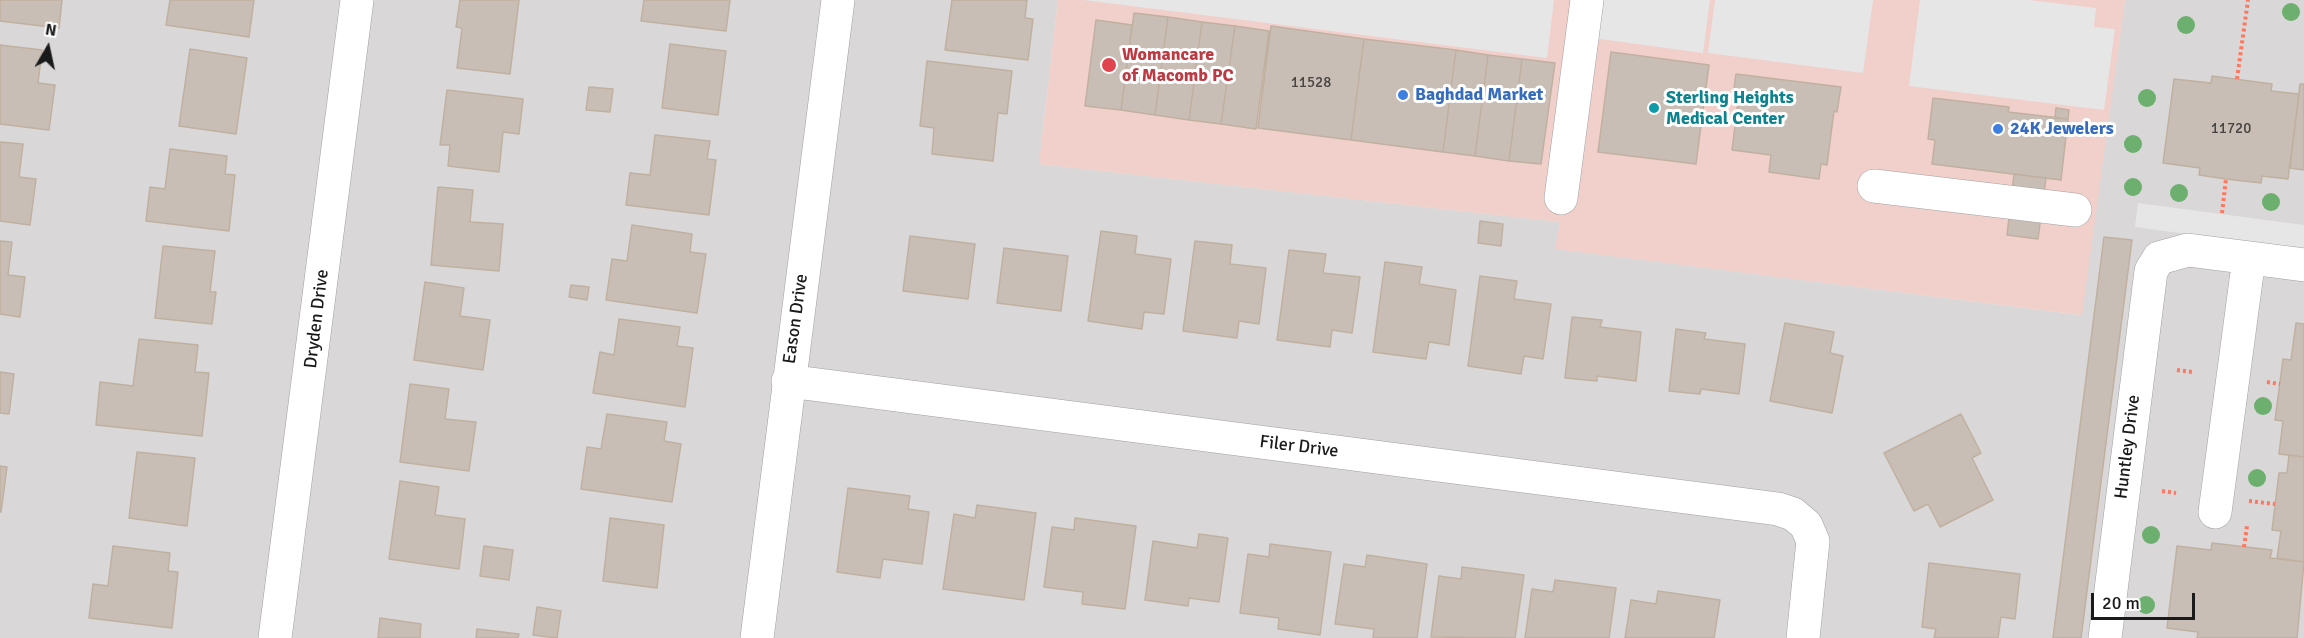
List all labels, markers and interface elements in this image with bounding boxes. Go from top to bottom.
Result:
north arrow [18,18,78,78]
text: N [44,19,58,41]
place label: Womancare of Macomb PC [1122,44,1234,86]
marker: Womancare of Macomb PC [1100,56,1118,74]
house number: 11528 [1291,74,1331,92]
place label: Baghdad Market [1415,84,1543,106]
place label: Sterling Heights Medical Center [1666,87,1794,130]
marker: Baghdad Market [1396,88,1410,102]
marker: Sterling Heights Medical Center [1647,101,1661,115]
place label: 24K Jewelers [2010,118,2114,140]
house number: 11720 [2211,120,2251,138]
marker: 24K Jewelers [1991,122,2005,136]
street label: Dryden Drive [300,268,334,370]
street label: Eason Drive [779,273,813,365]
street label: Huntley Drive [2111,394,2145,500]
street label: Filer Drive [1258,431,1340,463]
scale bar [2094,581,2198,619]
text: 20 m [2102,592,2140,614]

